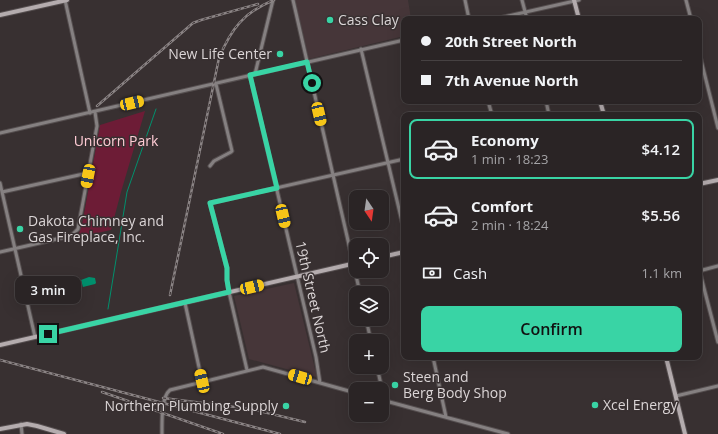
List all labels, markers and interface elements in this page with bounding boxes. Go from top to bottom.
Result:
place label: Cass Clay [338,10,400,29]
marker: Cass Clay [325,15,335,25]
text: 20th Street North [445,31,577,51]
place label: New Life Center [168,44,272,63]
marker: New Life Center [275,49,285,59]
text: 7th Avenue North [445,70,579,90]
route start [303,74,321,92]
car [119,94,145,112]
car [310,101,328,127]
text: Economy [471,130,539,150]
park label: Unicorn Park [74,131,159,150]
icon: car [423,131,459,167]
text: $4.12 [642,139,680,159]
text: 1 min · 18:23 [471,150,548,168]
car [80,163,96,189]
north arrow [349,190,389,230]
map controls [349,190,389,422]
text: Comfort [471,196,533,216]
icon: car [423,197,459,233]
car [274,203,292,229]
text: $5.56 [642,205,680,225]
place label: Dakota Chimney and Gas Fireplace, Inc. [28,211,164,246]
text: 2 min · 18:24 [471,216,548,234]
marker: Dakota Chimney and Gas Fireplace, Inc. [15,224,25,234]
button: locate [349,238,389,278]
street label: 19th Street North [291,239,336,355]
icon: cash [421,262,443,284]
text: Cash [453,263,487,283]
text: 1.1 km [641,264,682,282]
callout: 3 min [15,276,81,304]
car [239,278,265,296]
text: 3 min [30,281,66,299]
button: layers [349,286,389,326]
button: Confirm [421,306,682,352]
route end [39,325,57,343]
button: + [349,334,389,374]
place label: Steen and Berg Body Shop [403,367,507,402]
car [193,368,211,394]
car [287,368,313,386]
marker: Steen and Berg Body Shop [390,380,400,390]
button: − [349,382,389,422]
place label: Xcel Energy [603,395,678,414]
place label: Northern Plumbing Supply [105,396,279,415]
marker: Xcel Energy [590,400,600,410]
marker: Northern Plumbing Supply [281,401,291,411]

